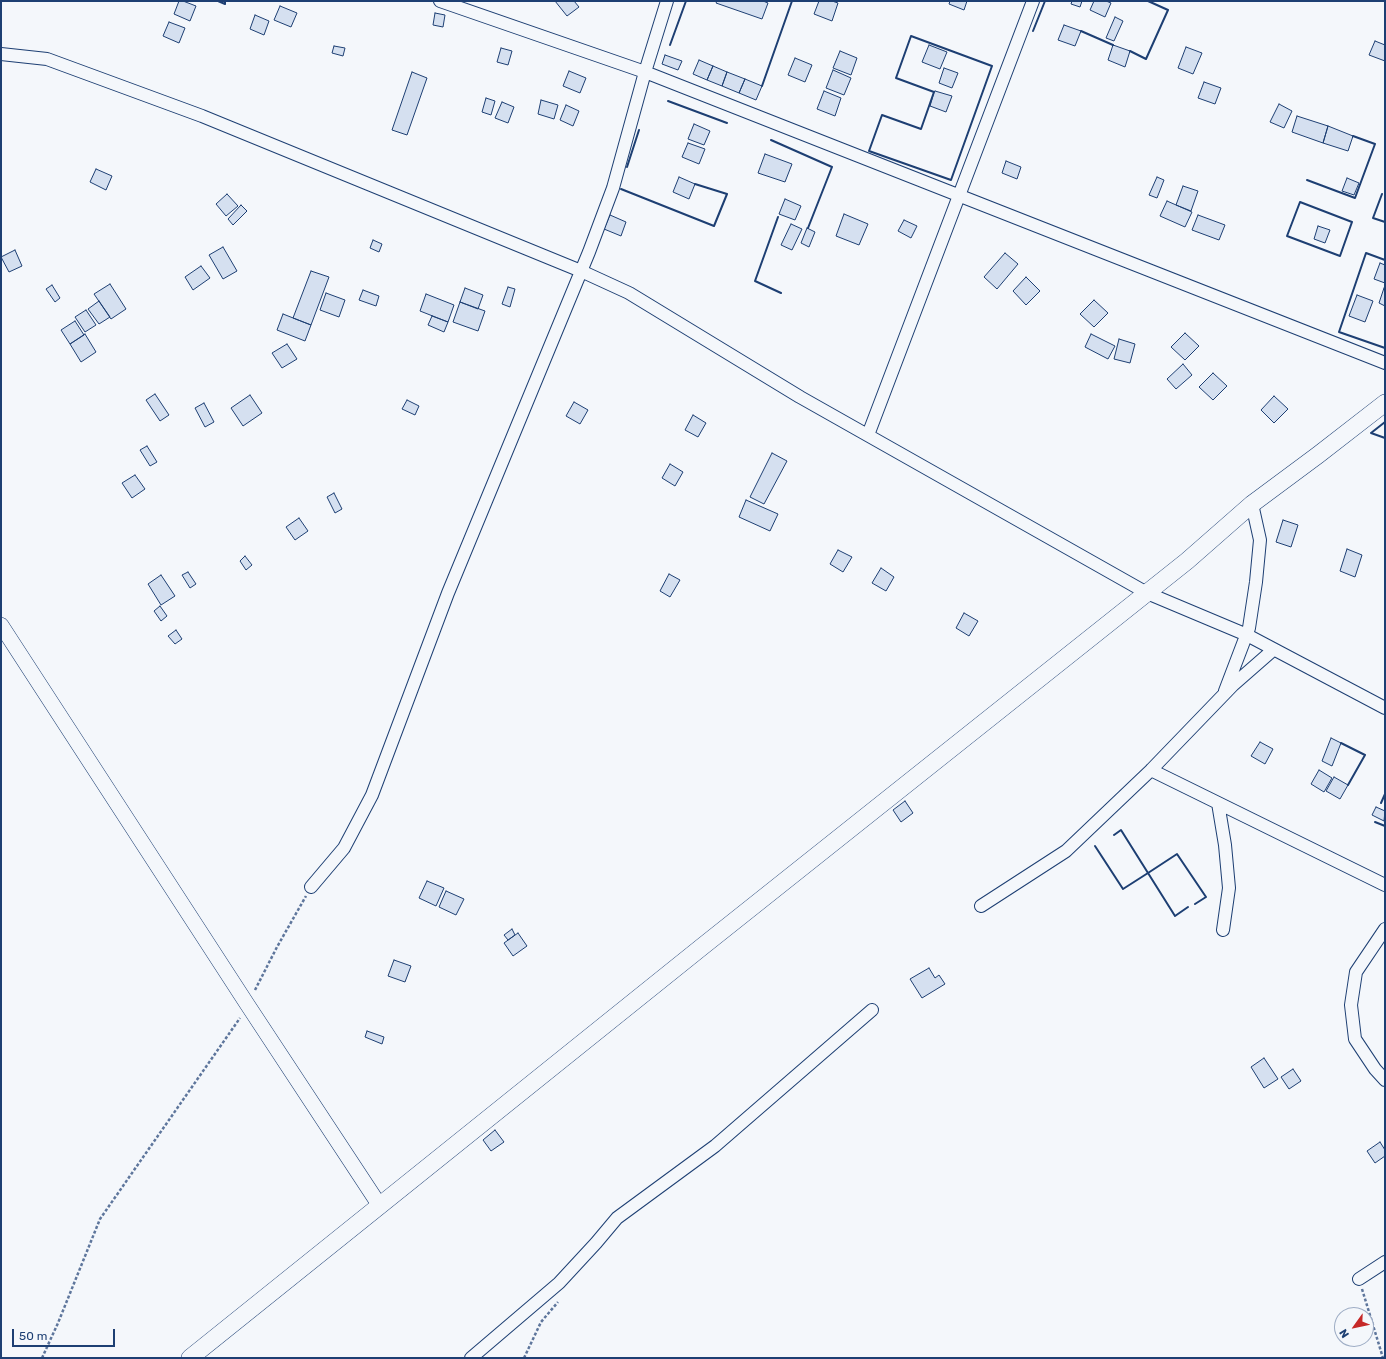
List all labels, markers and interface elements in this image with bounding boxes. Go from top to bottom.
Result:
north arrow [1334,1307,1374,1347]
scale bar [14,1321,117,1347]
text: N [1337,1326,1352,1340]
text: 50 m [19,1329,47,1343]

